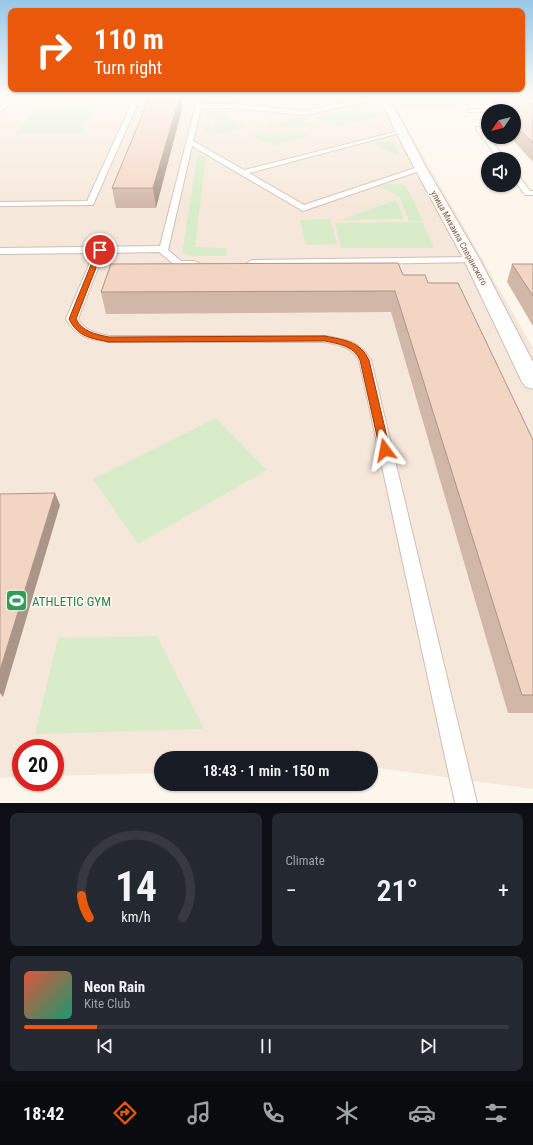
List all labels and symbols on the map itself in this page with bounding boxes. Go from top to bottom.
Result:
north arrow [481,104,521,144]
street label: улица Михаила Сперанского [429,189,490,288]
pin [83,233,117,267]
position arrow [364,429,406,471]
sports icon: ATHLETIC GYM [3,588,29,614]
place label: ATHLETIC GYM [32,594,111,609]
speed limit sign: 20 [12,739,64,791]

